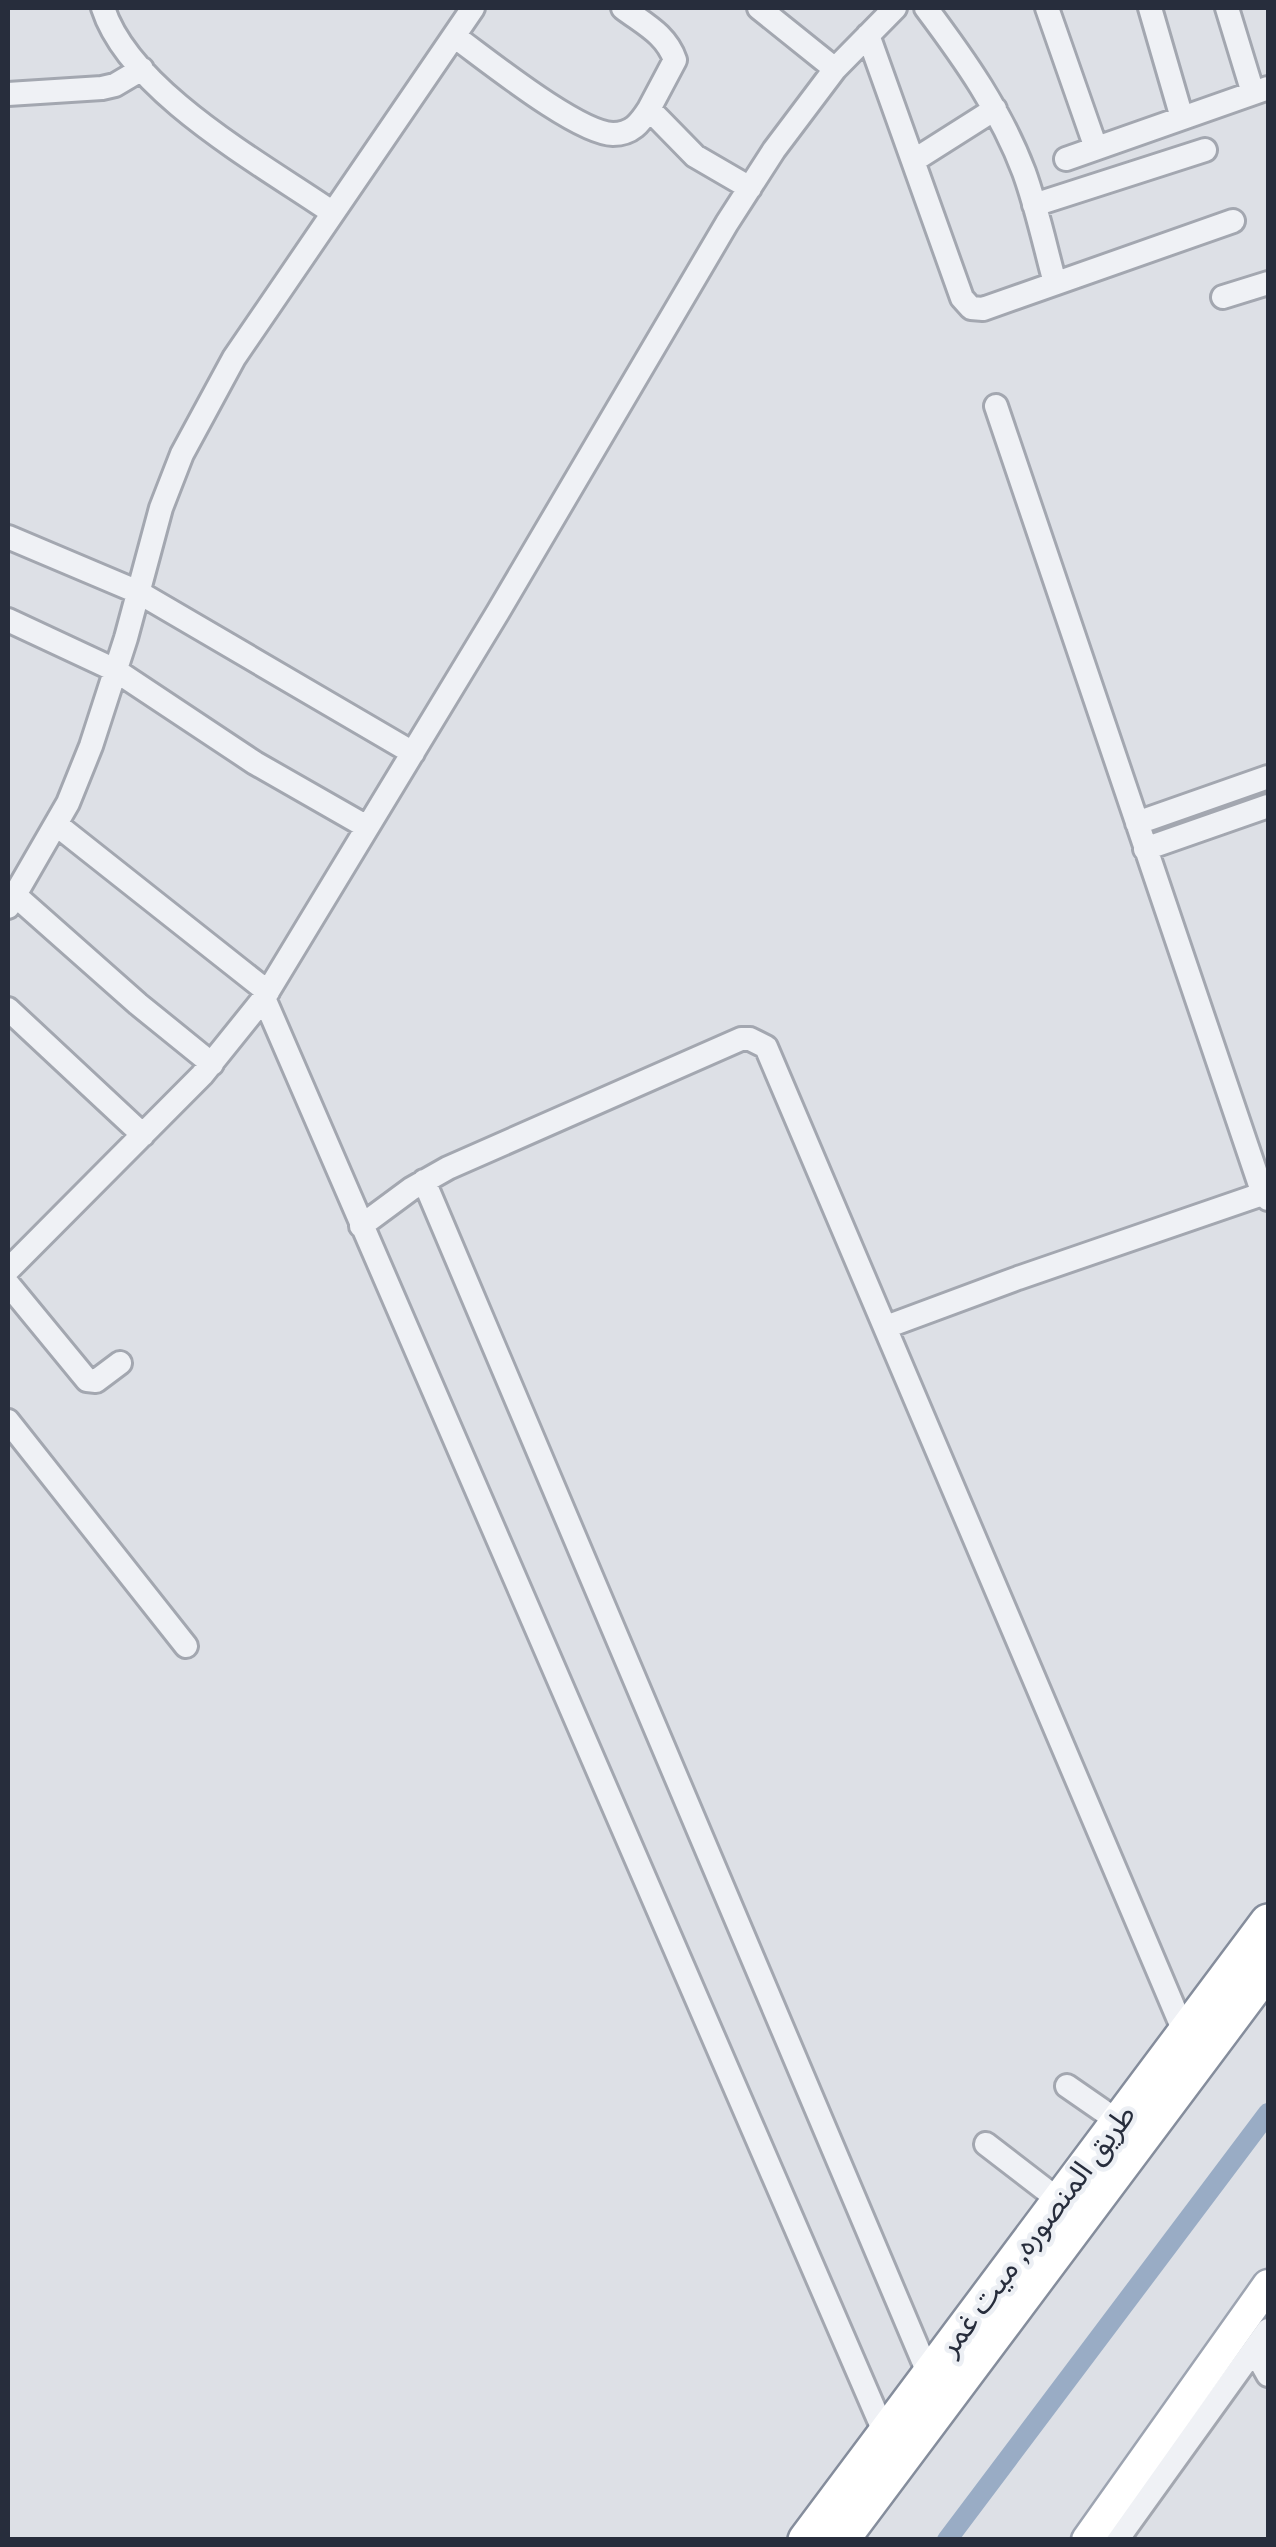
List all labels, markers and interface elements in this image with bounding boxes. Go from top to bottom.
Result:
street label: طريق المنصوره, ميت غمر [928,2096,1143,2363]

